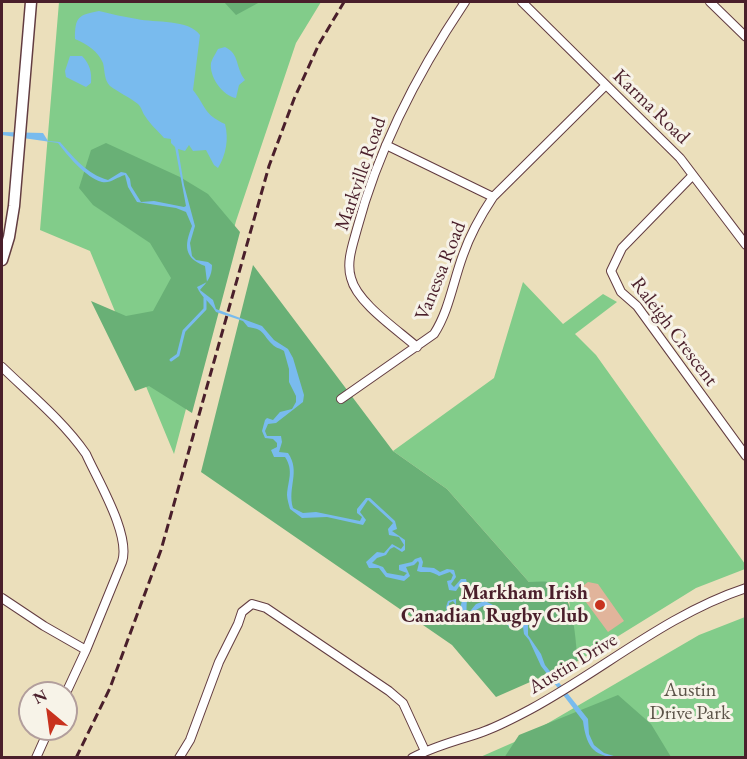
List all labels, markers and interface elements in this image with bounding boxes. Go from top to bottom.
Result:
street label: Karma Road [608,64,694,150]
street label: Markville Road [330,114,392,234]
street label: Vanessa Road [410,218,472,324]
street label: Raleigh Crescent [625,273,723,391]
place label: Markham Irish Canadian Rugby Club [401,582,588,629]
marker: Markham Irish Canadian Rugby Club [593,598,607,612]
street label: Austin Drive [524,628,622,700]
park label: Austin Drive Park [650,679,730,726]
north arrow [18,681,78,741]
text: N [29,684,51,709]

